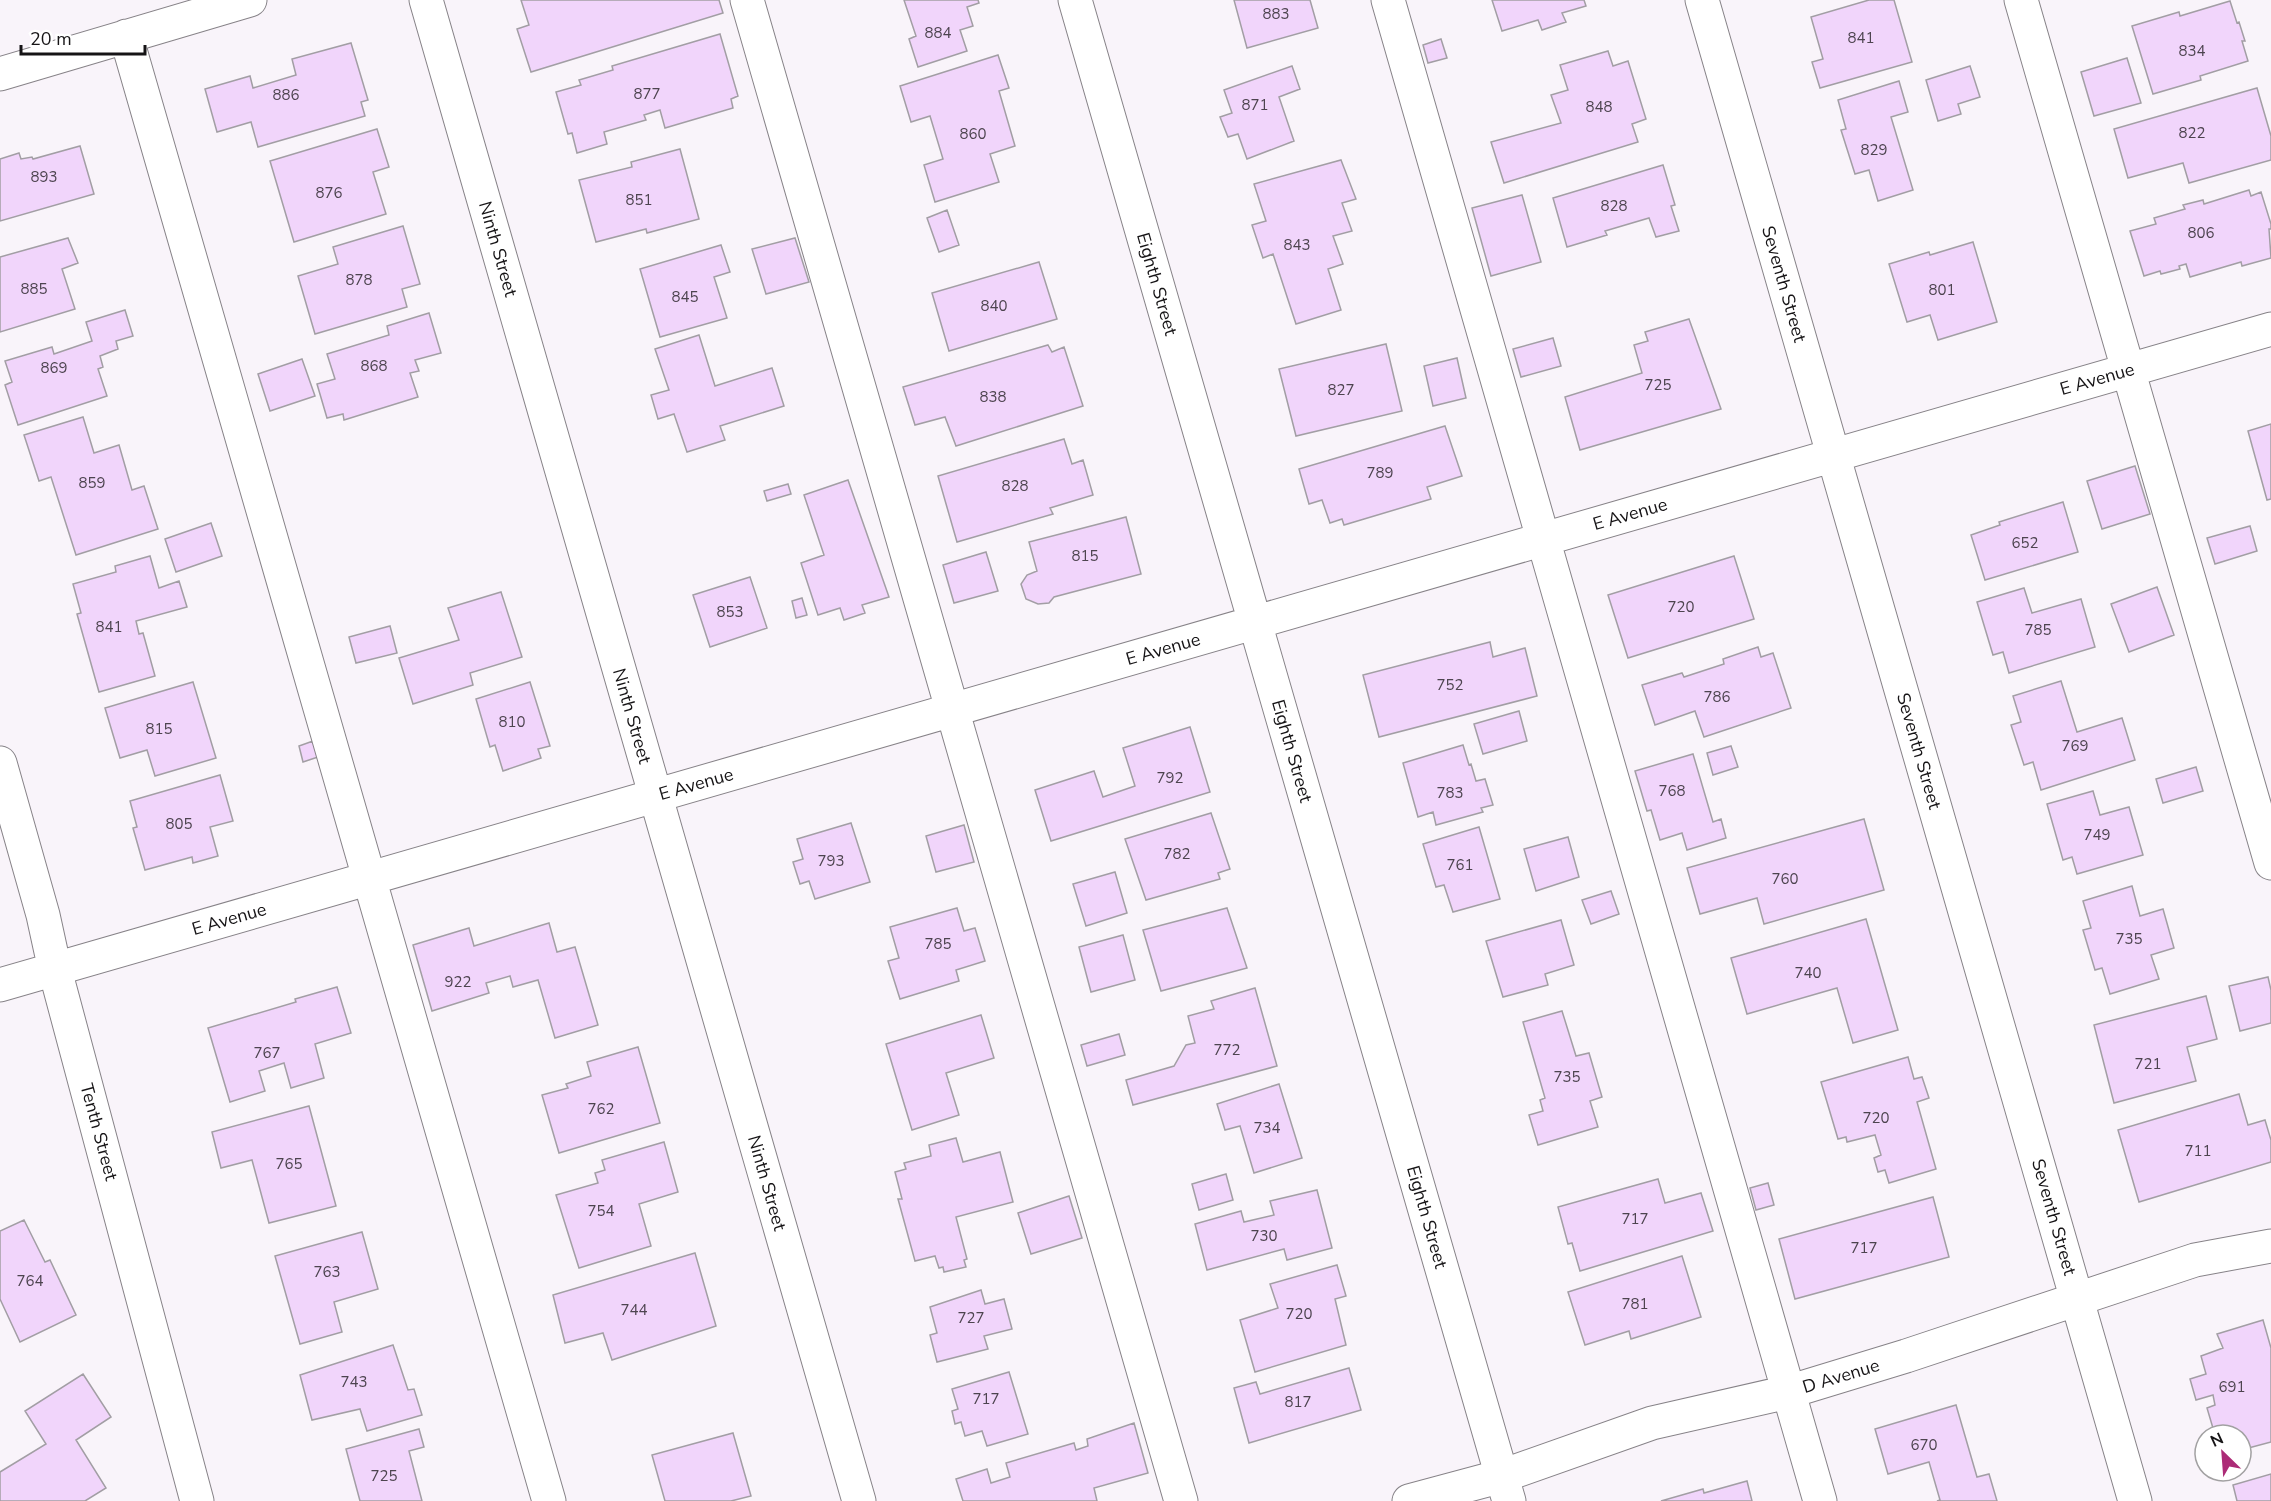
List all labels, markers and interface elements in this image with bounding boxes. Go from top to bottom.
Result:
house number: 883 [1262,4,1290,24]
scale bar [21,18,146,56]
house number: 884 [924,23,952,43]
text: 20 m [30,27,72,51]
house number: 841 [1847,28,1875,48]
house number: 834 [2178,41,2206,61]
house number: 877 [633,84,661,104]
house number: 886 [272,85,300,105]
house number: 871 [1241,95,1269,115]
house number: 848 [1585,97,1613,117]
house number: 822 [2178,123,2206,143]
house number: 860 [959,124,987,144]
house number: 829 [1860,140,1888,160]
house number: 893 [30,167,58,187]
house number: 876 [315,183,343,203]
house number: 851 [625,190,653,210]
house number: 828 [1600,196,1628,216]
street label: Ninth Street [473,199,523,300]
street label: Seventh Street [1756,223,1812,346]
house number: 806 [2187,223,2215,243]
street label: Eighth Street [1131,230,1183,339]
house number: 843 [1283,235,1311,255]
house number: 878 [345,270,373,290]
house number: 885 [20,279,48,299]
house number: 801 [1928,280,1956,300]
house number: 845 [671,287,699,307]
house number: 840 [980,296,1008,316]
house number: 868 [360,356,388,376]
street label: E Avenue [2057,357,2137,401]
house number: 869 [40,358,68,378]
house number: 725 [1644,375,1672,395]
house number: 827 [1327,380,1355,400]
house number: 838 [979,387,1007,407]
house number: 789 [1366,463,1394,483]
house number: 859 [78,473,106,493]
house number: 828 [1001,476,1029,496]
street label: E Avenue [1590,492,1670,536]
house number: 652 [2011,533,2039,553]
house number: 815 [1071,546,1099,566]
house number: 720 [1667,597,1695,617]
house number: 853 [716,602,744,622]
house number: 841 [95,617,123,637]
house number: 785 [2024,620,2052,640]
street label: E Avenue [1123,627,1203,671]
street label: Ninth Street [607,666,657,767]
house number: 752 [1436,675,1464,695]
house number: 786 [1703,687,1731,707]
street label: Seventh Street [1891,690,1947,813]
street label: Eighth Street [1266,697,1318,806]
house number: 810 [498,712,526,732]
house number: 815 [145,719,173,739]
house number: 769 [2061,736,2089,756]
street label: E Avenue [656,762,736,806]
house number: 792 [1156,768,1184,788]
house number: 768 [1658,781,1686,801]
house number: 783 [1436,783,1464,803]
house number: 805 [165,814,193,834]
house number: 749 [2083,825,2111,845]
house number: 782 [1163,844,1191,864]
house number: 793 [817,851,845,871]
house number: 761 [1446,855,1474,875]
house number: 760 [1771,869,1799,889]
street label: E Avenue [189,897,269,941]
house number: 735 [2115,929,2143,949]
house number: 785 [924,934,952,954]
house number: 740 [1794,963,1822,983]
house number: 922 [444,972,472,992]
house number: 772 [1213,1040,1241,1060]
house number: 767 [253,1043,281,1063]
house number: 721 [2134,1054,2162,1074]
house number: 735 [1553,1067,1581,1087]
street label: Tenth Street [75,1081,124,1184]
house number: 762 [587,1099,615,1119]
house number: 720 [1862,1108,1890,1128]
house number: 734 [1253,1118,1281,1138]
street label: Ninth Street [742,1133,792,1234]
house number: 711 [2184,1141,2212,1161]
house number: 765 [275,1154,303,1174]
street label: Seventh Street [2026,1156,2082,1279]
street label: Eighth Street [1401,1163,1453,1272]
house number: 754 [587,1201,615,1221]
house number: 717 [1621,1209,1649,1229]
house number: 730 [1250,1226,1278,1246]
house number: 717 [1850,1238,1878,1258]
house number: 763 [313,1262,341,1282]
house number: 764 [16,1271,44,1291]
house number: 781 [1621,1294,1649,1314]
house number: 744 [620,1300,648,1320]
house number: 720 [1285,1304,1313,1324]
house number: 727 [957,1308,985,1328]
street label: D Avenue [1800,1353,1882,1399]
house number: 743 [340,1372,368,1392]
house number: 691 [2218,1377,2246,1397]
house number: 717 [972,1389,1000,1409]
house number: 817 [1284,1392,1312,1412]
north arrow [2193,1423,2253,1483]
text: N [2207,1428,2227,1453]
house number: 670 [1910,1435,1938,1455]
house number: 725 [370,1466,398,1486]

